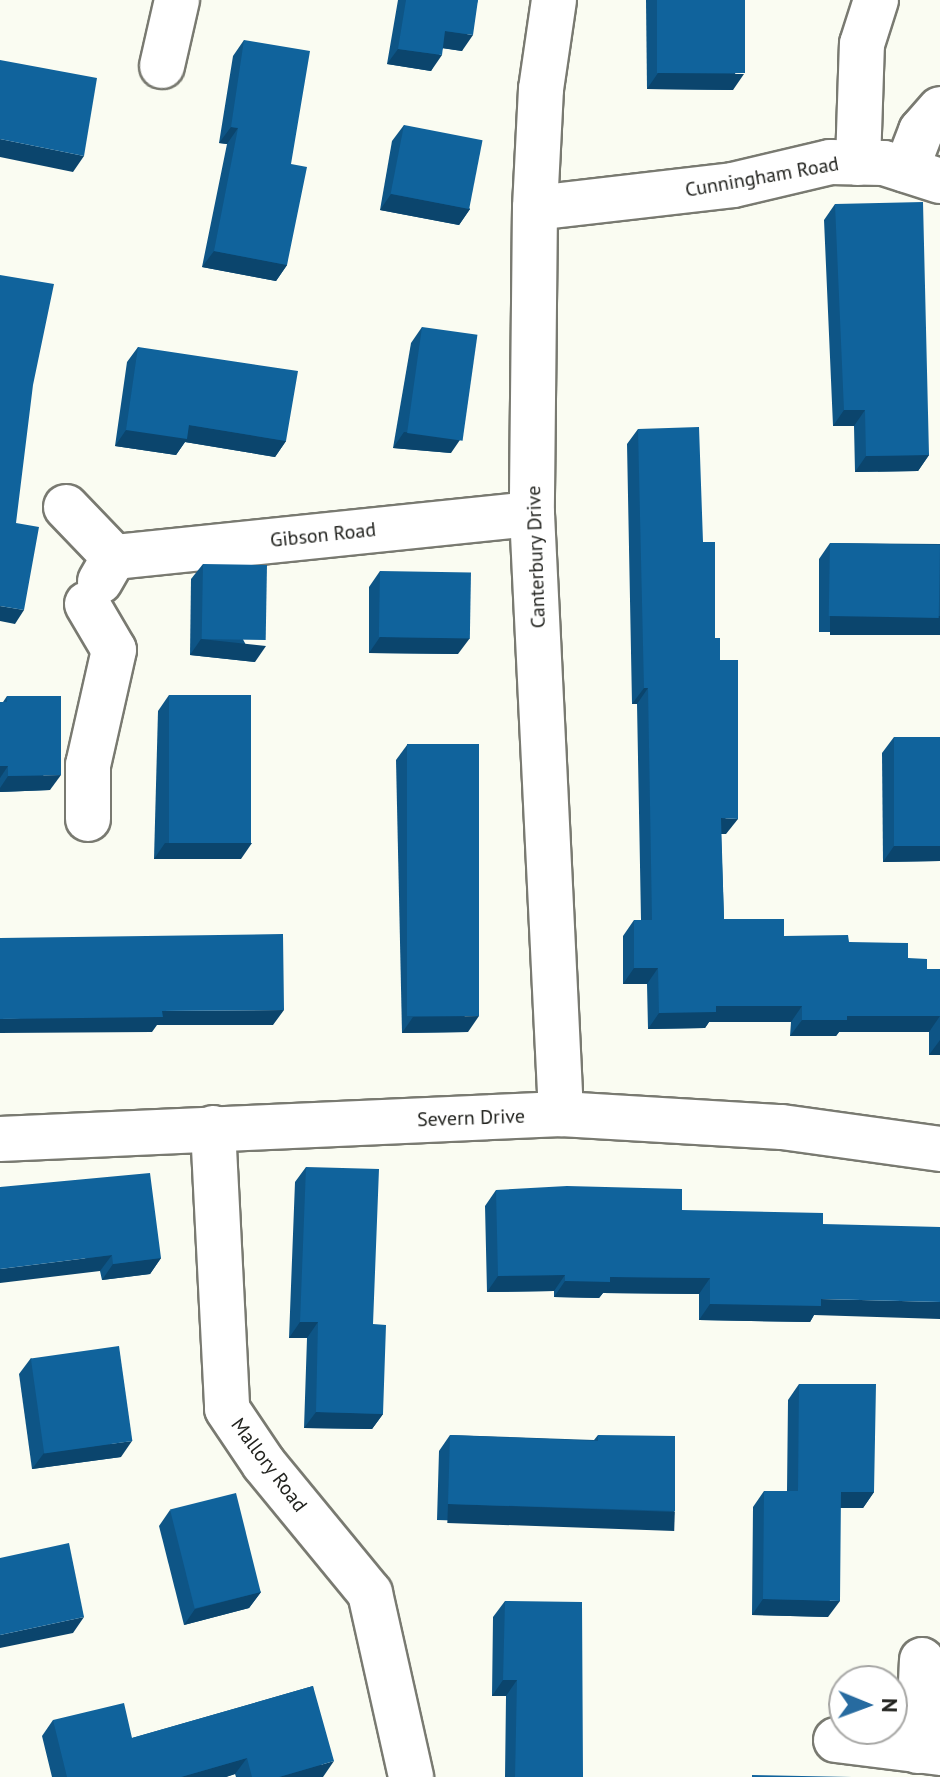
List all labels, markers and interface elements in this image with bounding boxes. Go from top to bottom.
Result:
street label: Cunningham Road [683,152,841,202]
street label: Canterbury Drive [522,485,550,629]
street label: Gibson Road [269,518,377,552]
street label: Severn Drive [417,1104,525,1132]
street label: Mallory Road [226,1413,312,1517]
north arrow [828,1665,908,1745]
text: N [876,1698,904,1713]

